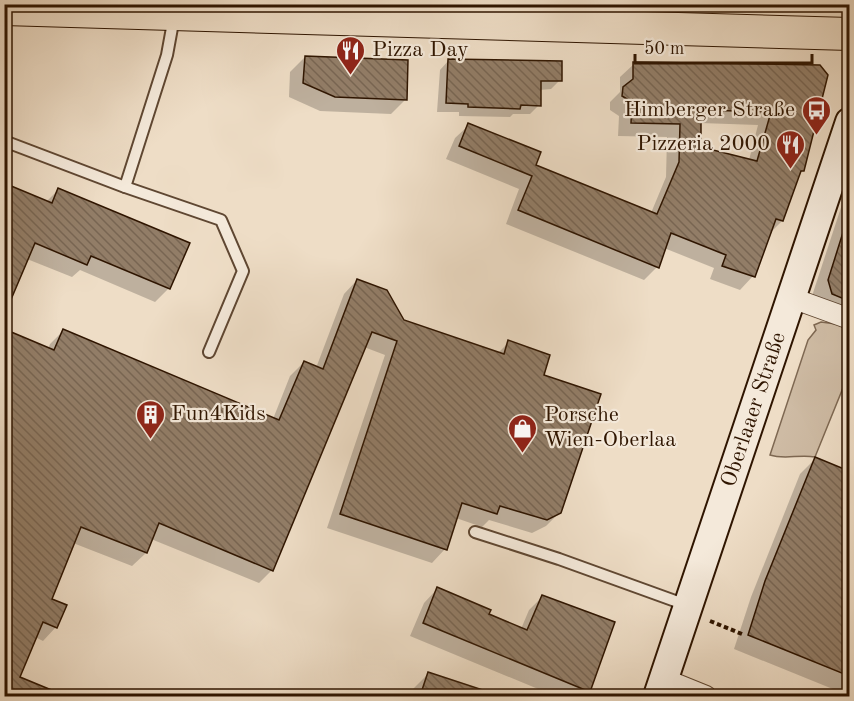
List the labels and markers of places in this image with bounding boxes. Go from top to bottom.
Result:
restaurant icon: Pizza Day [335,34,367,76]
place label: Pizza Day [372,39,469,61]
bus stop icon: Himberger Straße [800,94,832,136]
place label: Himberger Straße [624,99,795,121]
restaurant icon: Pizzeria 2000 [775,128,807,170]
place label: Pizzeria 2000 [637,133,770,155]
building icon: Fun4Kids [134,398,166,440]
place label: Fun4Kids [171,403,266,425]
place label: Porsche Wien-Oberlaa [544,404,676,451]
shop icon: Porsche Wien-Oberlaa [507,412,539,454]

